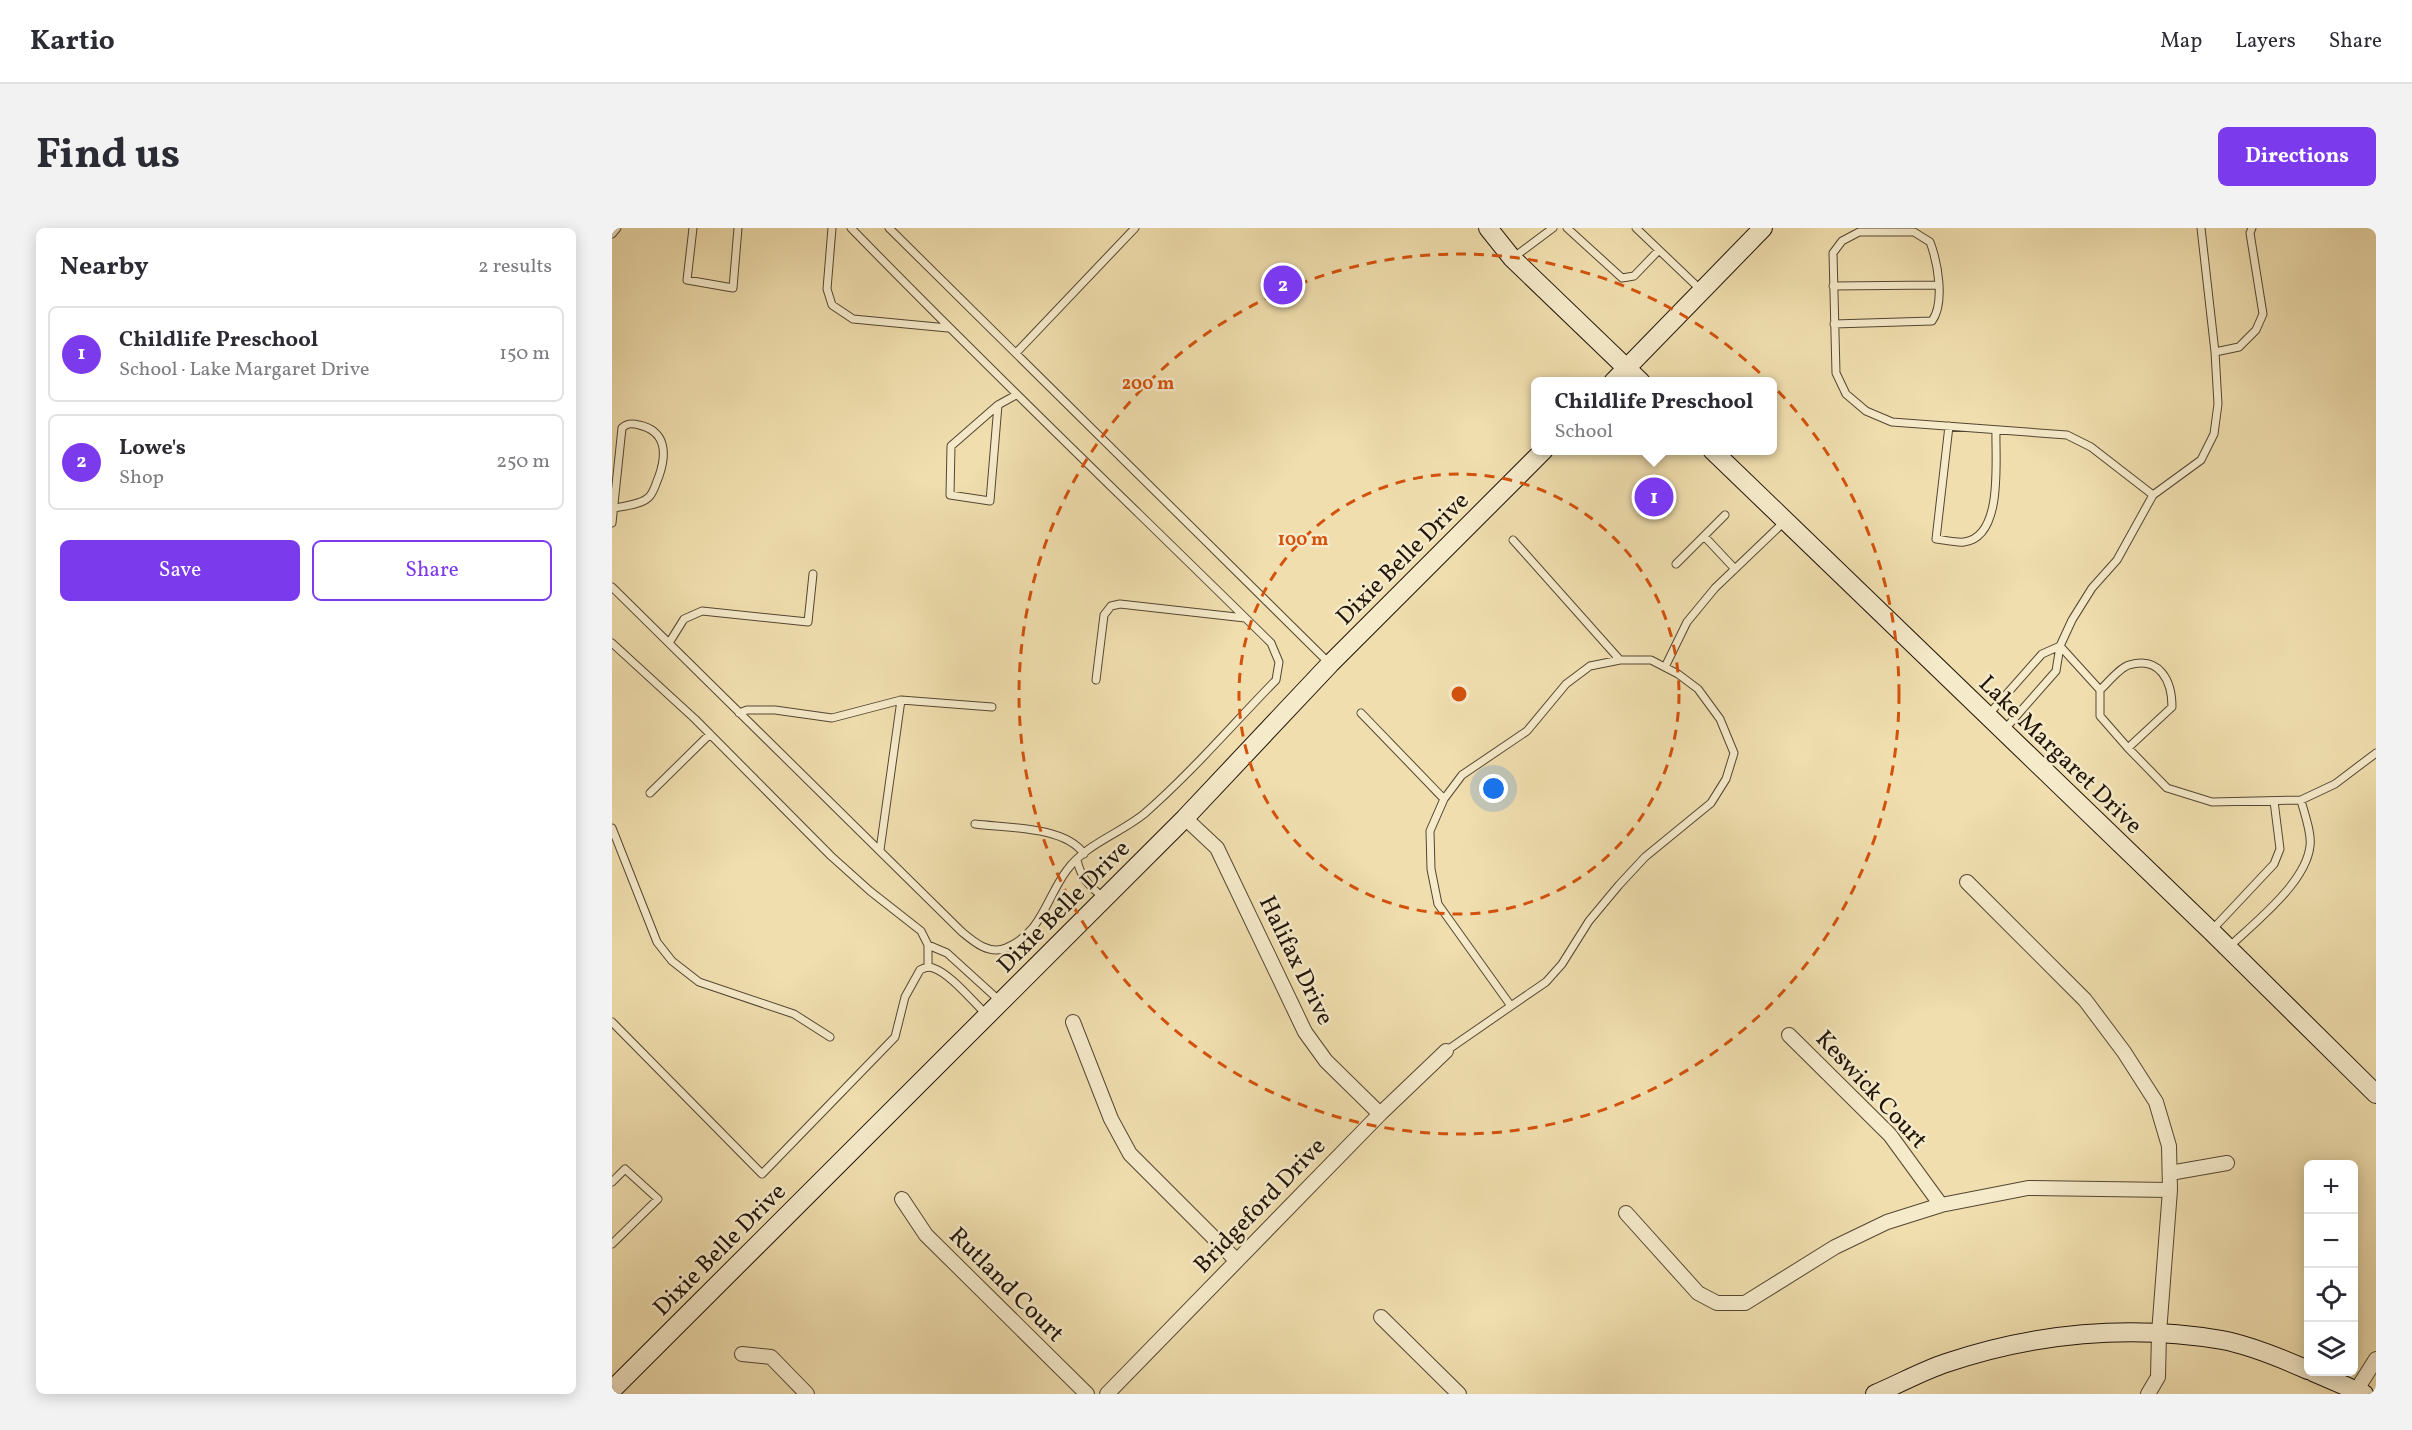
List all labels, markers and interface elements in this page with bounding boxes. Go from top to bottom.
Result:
text: Kartio [30,22,115,61]
text: Map [2160,27,2202,56]
text: Layers [2235,27,2296,56]
text: Share [2329,27,2382,56]
text: Find us [36,127,180,186]
button: Directions [2218,127,2376,186]
text: Nearby [60,249,149,285]
text: 2 results [478,253,552,281]
pin: 2 [1264,262,1302,308]
text: Childlife Preschool [119,325,318,356]
text: 1 [77,340,86,368]
text: 150 m [499,340,550,368]
text: School · Lake Margaret Drive [119,356,369,384]
text: 200 m [1122,372,1174,397]
popup [1531,377,1777,455]
text: Childlife Preschool [1554,387,1754,418]
text: School [1554,418,1613,446]
text: Lowe's [119,433,186,464]
text: 2 [76,448,87,476]
text: 250 m [496,448,550,476]
text: Shop [119,464,164,492]
pin: 1 [1634,474,1674,520]
street label: Dixie Belle Drive [1329,485,1478,634]
text: 100 m [1278,528,1328,553]
button: Save [60,540,300,601]
button: Share [312,540,552,601]
street label: Lake Margaret Drive [1970,668,2149,843]
centre of rings [1449,684,1469,704]
your location [1479,774,1508,803]
street label: Dixie Belle Drive [990,833,1139,982]
street label: Halifax Drive [1249,890,1341,1031]
street label: Keswick Court [1807,1024,1934,1157]
street label: Bridgeford Drive [1187,1131,1334,1282]
map controls [2304,1160,2358,1376]
button: + [2304,1160,2358,1214]
street label: Dixie Belle Drive [646,1176,795,1325]
button: − [2304,1214,2358,1268]
street label: Rutland Court [940,1220,1071,1351]
button: locate [2304,1268,2358,1322]
button: layers [2304,1322,2358,1376]

